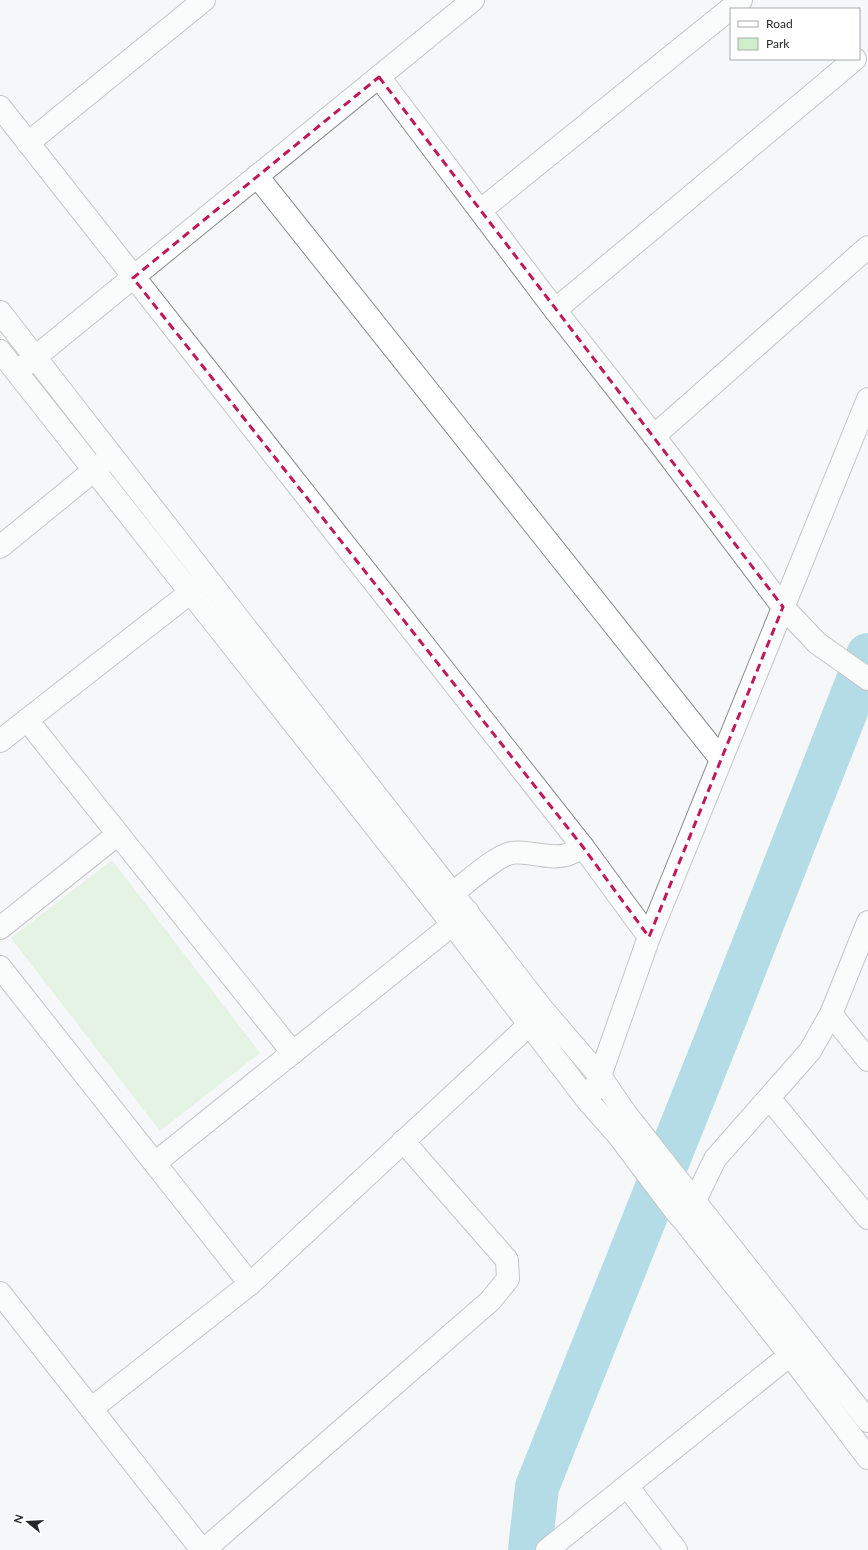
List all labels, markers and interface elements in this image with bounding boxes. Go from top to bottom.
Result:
legend [730,8,860,60]
text: Road [766,16,793,31]
text: Park [766,36,790,51]
north arrow [8,1502,48,1542]
text: N [11,1513,26,1525]

